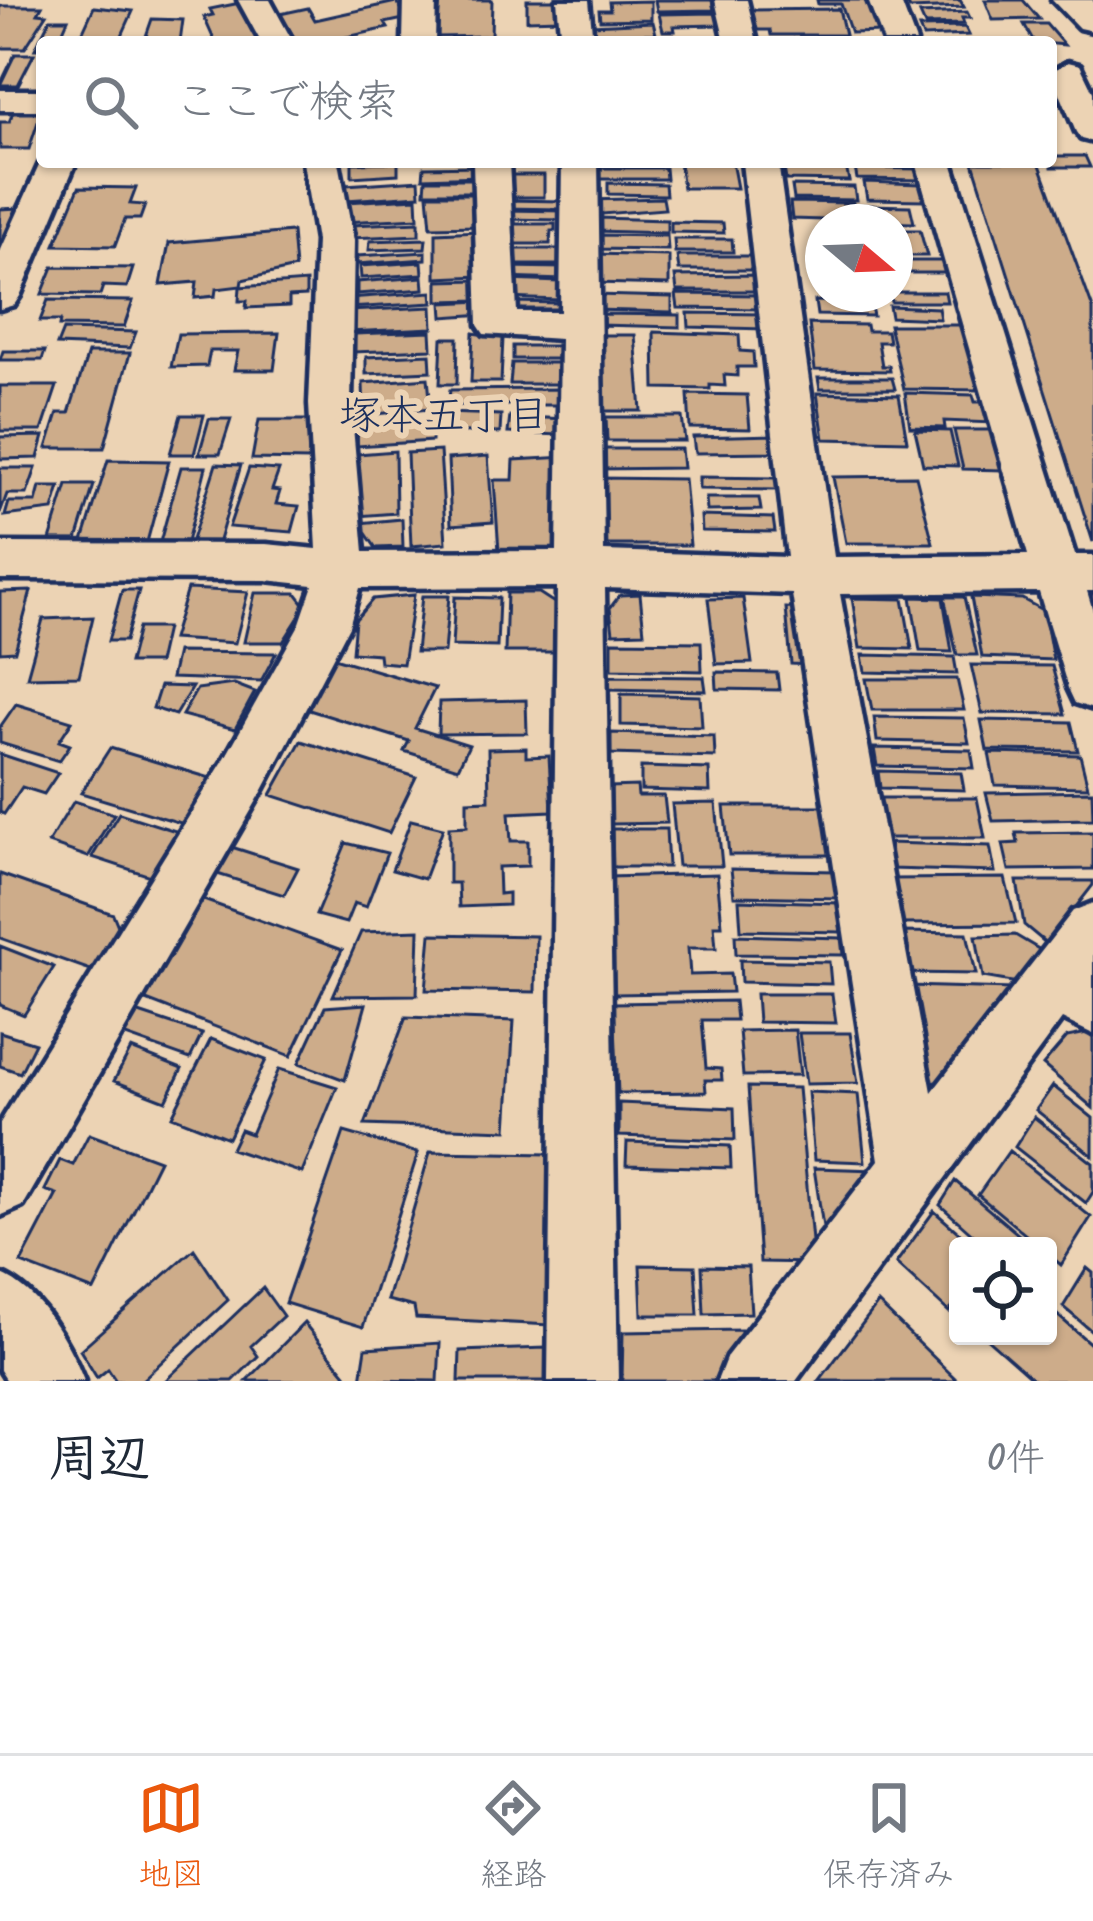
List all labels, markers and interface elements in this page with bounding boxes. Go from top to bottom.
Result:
search box [36,36,1057,168]
text: ここで検索 [174,68,399,140]
icon: search [78,69,144,135]
north arrow [805,204,913,312]
district label: 塚本五丁目 [339,384,549,451]
map controls [949,1237,1057,1345]
button: locate [949,1237,1057,1345]
text: 周辺 [48,1421,150,1502]
text: 0件 [986,1430,1045,1492]
tab: 地図 [138,1775,204,1903]
tab: 経路 [480,1775,546,1903]
tab: 保存済み [823,1775,955,1903]

